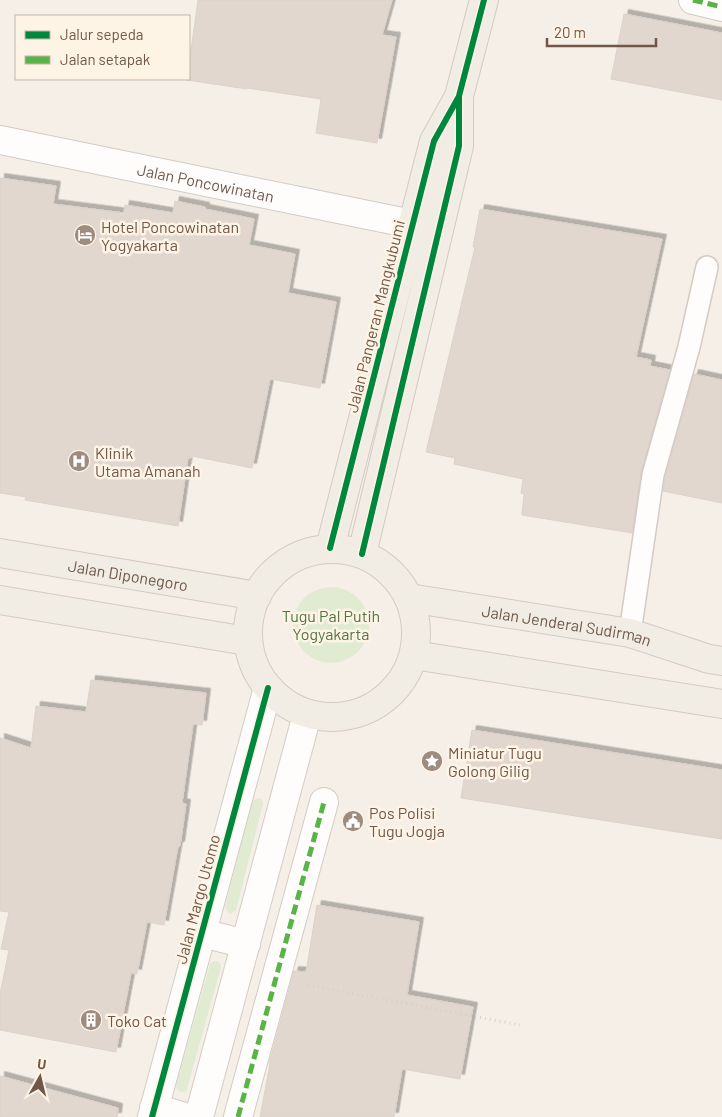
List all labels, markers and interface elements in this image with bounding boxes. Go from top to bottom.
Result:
legend [15,15,190,80]
scale bar [547,15,656,47]
text: 20 m [554,23,586,41]
text: Jalur sepeda [60,25,144,43]
text: Jalan setapak [60,50,151,68]
street label: Jalan Poncowinatan [136,159,276,205]
place label: Hotel Poncowinatan Yogyakarta [101,217,239,254]
street label: Jalan Pangeran Mangkubumi [342,218,408,414]
hotel icon: Hotel Poncowinatan Yogyakarta [73,223,97,247]
place label: Klinik Utama Amanah [95,443,201,480]
hospital icon: Klinik Utama Amanah [67,449,91,473]
street label: Jalan Diponegoro [67,555,190,594]
street label: Jalan Jenderal Sudirman [480,600,654,649]
park label: Tugu Pal Putih Yogyakarta [282,606,380,643]
place label: Miniatur Tugu Golong Gilig [448,743,542,780]
place icon: Miniatur Tugu Golong Gilig [420,749,444,773]
place label: Pos Polisi Tugu Jogja [369,803,445,840]
public building icon: Pos Polisi Tugu Jogja [341,809,365,833]
street label: Jalan Margo Utomo [171,832,223,966]
building icon: Toko Cat [79,1008,103,1032]
place label: Toko Cat [107,1011,167,1030]
north arrow [15,1052,65,1102]
text: U [36,1055,48,1073]

